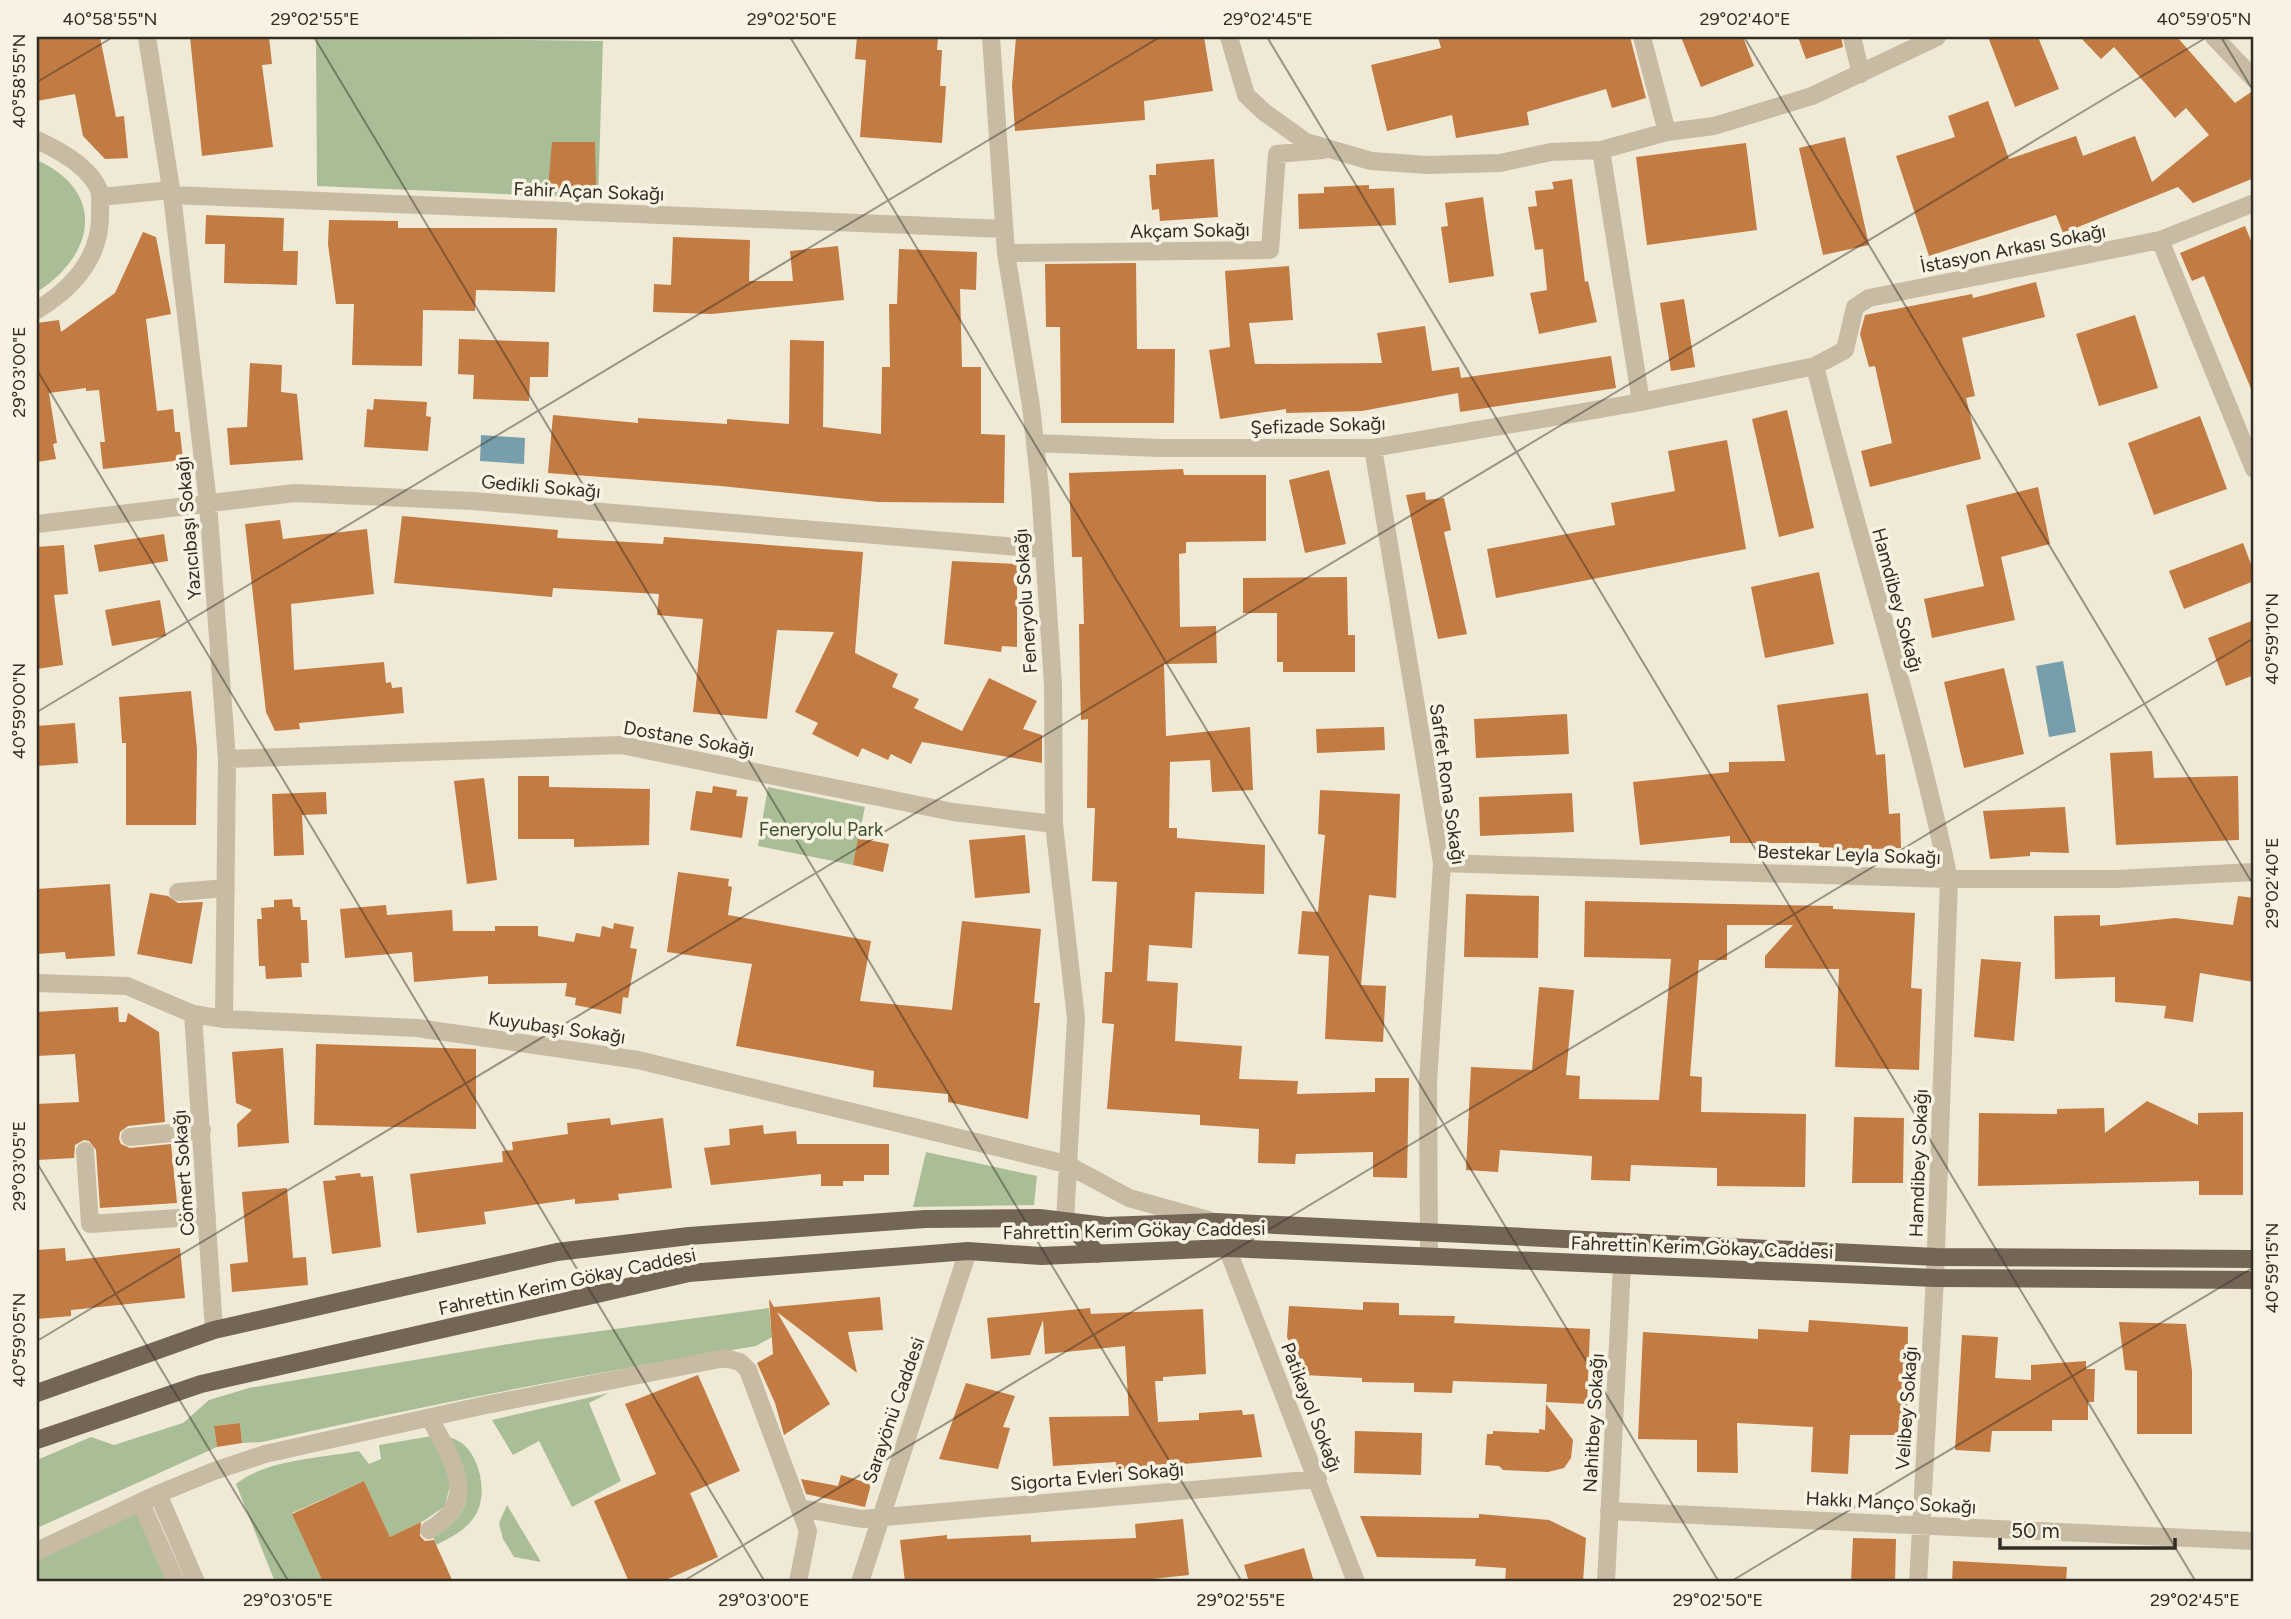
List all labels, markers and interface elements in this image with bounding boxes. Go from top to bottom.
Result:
text: 40°58'55"N [63,8,157,30]
text: 29°02'55"E [270,8,360,30]
text: 29°02'50"E [747,8,837,30]
text: 29°02'45"E [1223,8,1313,30]
text: 29°02'40"E [1699,8,1791,30]
text: 40°59'05"N [2156,8,2252,30]
text: 40°58'55"N [8,34,30,128]
street label: Fahir Açan Sokağı [513,177,665,206]
street label: Akçam Sokağı [1130,218,1250,243]
street label: İstasyon Arkası Sokağı [1918,219,2108,278]
text: 29°03'00"E [8,326,30,418]
street label: Şefizade Sokağı [1250,412,1386,439]
street label: Yazıcıbaşı Sokağı [171,455,206,601]
street label: Gedikli Sokağı [480,470,602,503]
street label: Hamdibey Sokağı [1867,525,1928,675]
street label: Feneryolu Sokağı [1009,528,1042,674]
text: 40°59'10"N [2261,593,2283,685]
text: 40°59'00"N [8,663,30,759]
street label: Saffet Rona Sokağı [1425,702,1470,866]
street label: Dostane Sokağı [622,716,756,761]
park label: Feneryolu Park [759,818,884,841]
text: 29°02'40"E [2261,837,2283,929]
street label: Bestekar Leyla Sokağı [1757,840,1941,869]
street label: Kuyubaşı Sokağı [487,1006,627,1049]
street label: Hamdibey Sokağı [1904,1088,1933,1238]
street label: Cömert Sokağı [168,1109,199,1237]
text: 29°03'05"E [8,1121,30,1211]
street label: Fahrettin Kerim Gökay Caddesi [1002,1217,1266,1244]
text: 40°59'15"N [2261,1223,2283,1313]
street label: Fahrettin Kerim Gökay Caddesi [1570,1231,1834,1264]
street label: Fahrettin Kerim Gökay Caddesi [436,1243,698,1320]
text: 40°59'05"N [8,1292,30,1388]
street label: Sarayönü Caddesi [858,1334,929,1486]
street label: Patikayol Sokağı [1276,1339,1347,1475]
street label: Velibey Sokağı [1891,1345,1922,1471]
street label: Nahitbey Sokağı [1578,1353,1609,1493]
street label: Sigorta Evleri Sokağı [1009,1457,1185,1496]
street label: Hakkı Manço Sokağı [1805,1487,1977,1518]
scale bar [2000,1507,2176,1551]
text: 50 m [2011,1518,2060,1543]
text: 29°03'05"E [243,1589,333,1611]
text: 29°03'00"E [718,1589,810,1611]
text: 29°02'55"E [1196,1589,1286,1611]
text: 29°02'50"E [1673,1589,1763,1611]
text: 29°02'45"E [2150,1589,2240,1611]

